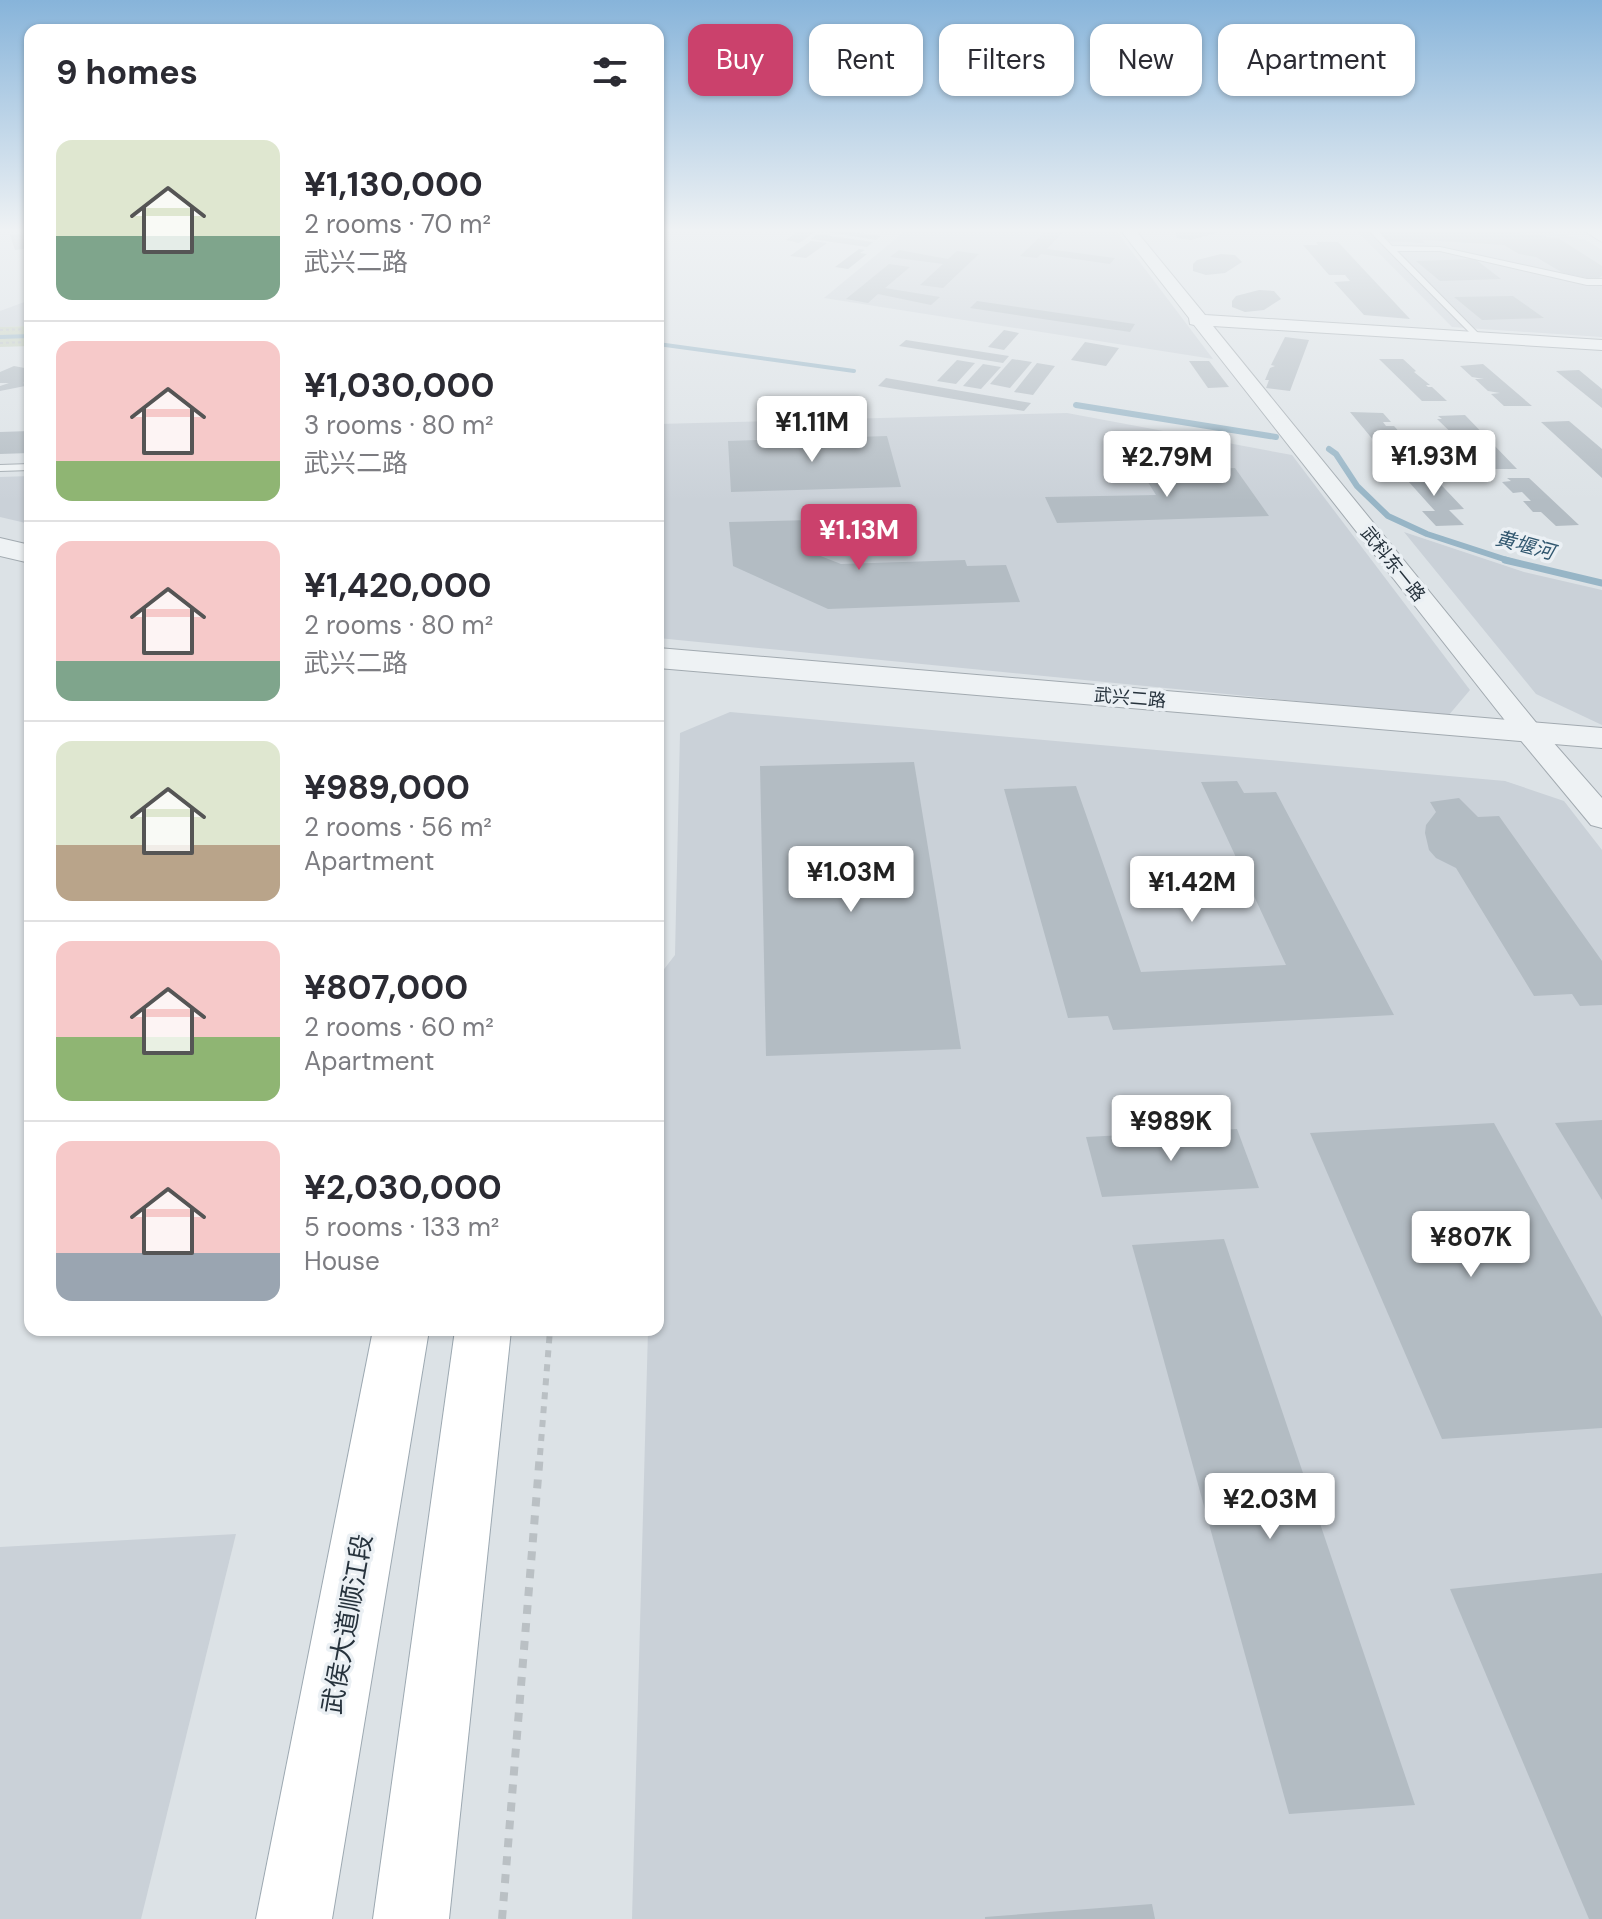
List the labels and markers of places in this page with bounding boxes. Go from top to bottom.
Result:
pin: ¥1.11M [747,396,877,464]
pin: ¥1.93M [1369,430,1499,498]
pin: ¥2.79M [1102,431,1232,499]
pin: ¥1.13M [794,504,924,572]
pin: ¥1.03M [786,846,916,914]
pin: ¥1.42M [1127,856,1257,924]
pin: ¥989K [1115,1095,1227,1163]
pin: ¥807K [1415,1211,1527,1279]
pin: ¥2.03M [1205,1473,1335,1541]

